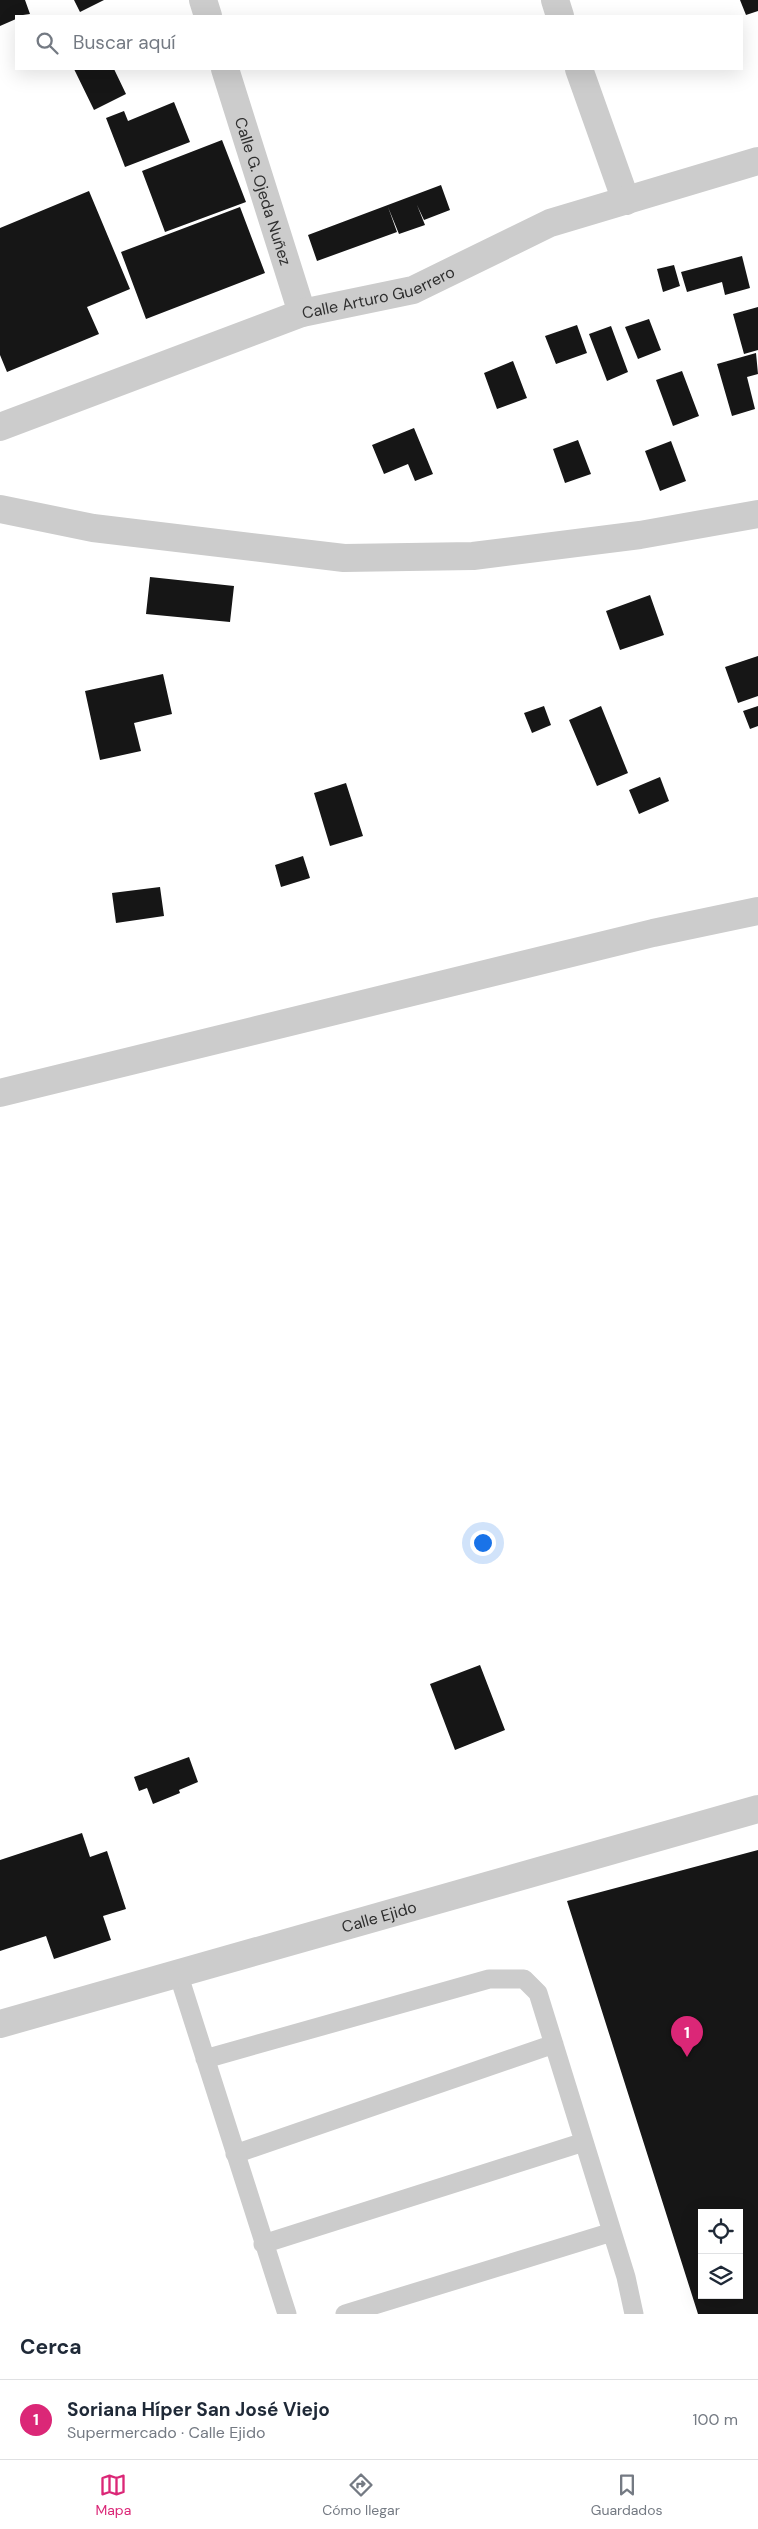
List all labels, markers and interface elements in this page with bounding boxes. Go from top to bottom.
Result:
search box [15,15,743,70]
icon: search [33,29,61,57]
text: Buscar aquí [73,30,176,55]
street label: Calle G. Ojeda Nuñez [230,114,297,268]
street label: Calle Arturo Guerrero [300,261,458,323]
your location [470,1530,496,1556]
street label: Calle Ejido [339,1896,419,1937]
pin: 1 [671,2016,703,2057]
map controls [698,2209,743,2299]
button: locate [698,2209,743,2254]
button: layers [698,2254,743,2299]
text: Cerca [20,2333,82,2361]
text: Soriana Híper San José Viejo [67,2397,330,2422]
text: 1 [33,2409,39,2430]
text: 100 m [693,2409,738,2430]
text: Supermercado · Calle Ejido [67,2422,265,2443]
tab: Mapa [95,2471,131,2519]
tab: Cómo llegar [322,2471,400,2519]
tab: Guardados [591,2471,662,2519]

